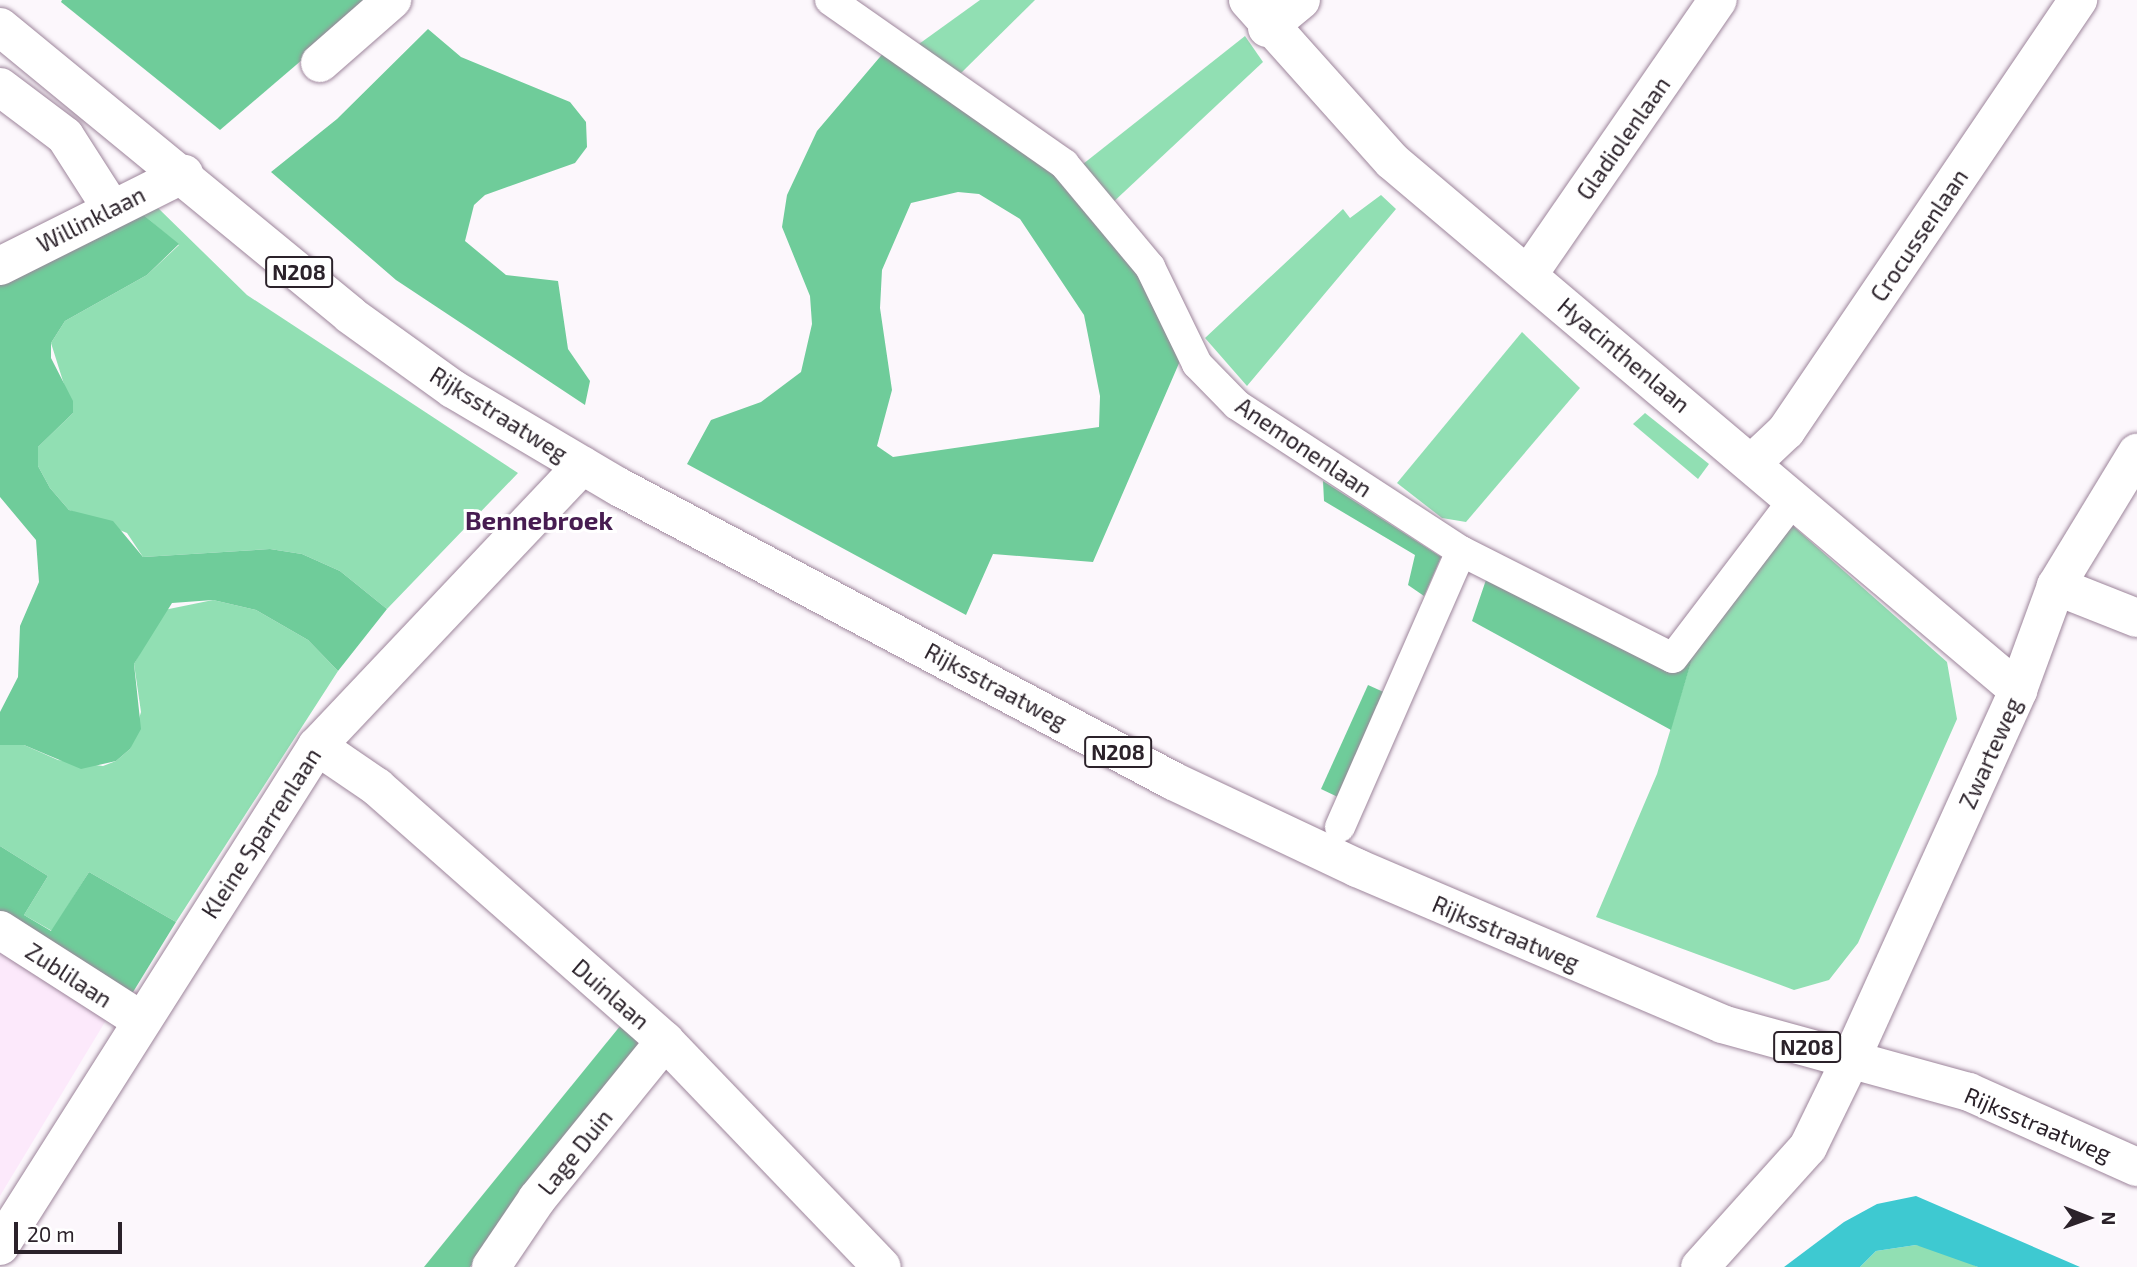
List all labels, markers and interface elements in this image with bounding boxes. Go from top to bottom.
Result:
street label: Gladiolenlaan [1570,71,1676,205]
street label: Crocussenlaan [1865,163,1973,307]
street label: Willinklaan [32,180,150,258]
road number: N208 [264,254,334,290]
street label: Hyacinthenlaan [1552,292,1696,418]
street label: Rijksstraatweg [425,361,573,467]
street label: Anemonenlaan [1231,391,1377,503]
district label: Bennebroek [465,504,613,536]
street label: Rijksstraatweg [920,637,1072,735]
street label: Zwarteweg [1953,693,2027,813]
road number: N208 [1083,734,1153,770]
street label: Kleine Sparrenlaan [196,743,326,923]
street label: Rijksstraatweg [1428,890,1584,976]
street label: Zublilaan [21,937,117,1013]
street label: Duinlaan [567,953,655,1035]
road number: N208 [1772,1030,1842,1064]
street label: Rijksstraatweg [1960,1081,2116,1167]
street label: Lage Duin [532,1104,618,1200]
north arrow [2053,1183,2123,1253]
scale bar [18,1208,126,1252]
text: N [2098,1211,2121,1225]
text: 20 m [27,1221,75,1246]

